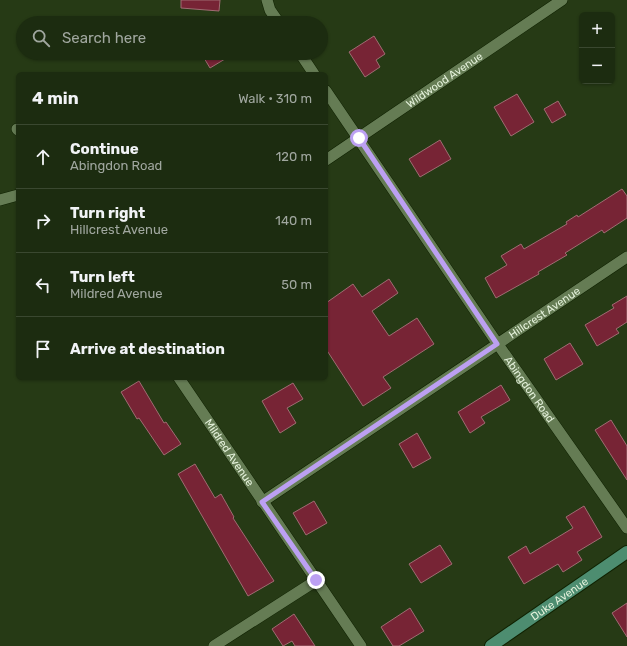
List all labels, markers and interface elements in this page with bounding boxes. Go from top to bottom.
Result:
map controls [579,12,615,84]
button: + [579,12,615,48]
search box [16,16,328,60]
icon: search [30,27,52,49]
text: Search here [62,29,146,47]
button: − [579,48,615,84]
street label: Wildwood Avenue [404,50,485,111]
text: 4 min [32,88,79,108]
text: Walk · 310 m [238,91,312,106]
route start [350,129,368,147]
text: Continue [70,140,139,158]
icon: ahead [32,146,54,168]
text: 120 m [276,149,312,164]
text: Abingdon Road [70,158,162,173]
text: Turn right [70,204,145,222]
icon: right [32,210,54,232]
text: 140 m [275,213,312,228]
text: Hillcrest Avenue [70,222,168,237]
text: Turn left [70,268,135,286]
icon: left [32,274,54,296]
text: 50 m [281,277,312,292]
street label: Hillcrest Avenue [506,284,583,341]
text: Mildred Avenue [70,286,163,301]
icon: arrive [32,338,54,360]
text: Arrive at destination [70,340,225,358]
street label: Abingdon Road [501,354,557,425]
street label: Mildred Avenue [202,417,257,489]
route end [307,571,325,589]
street label: Duke Avenue [528,575,591,624]

